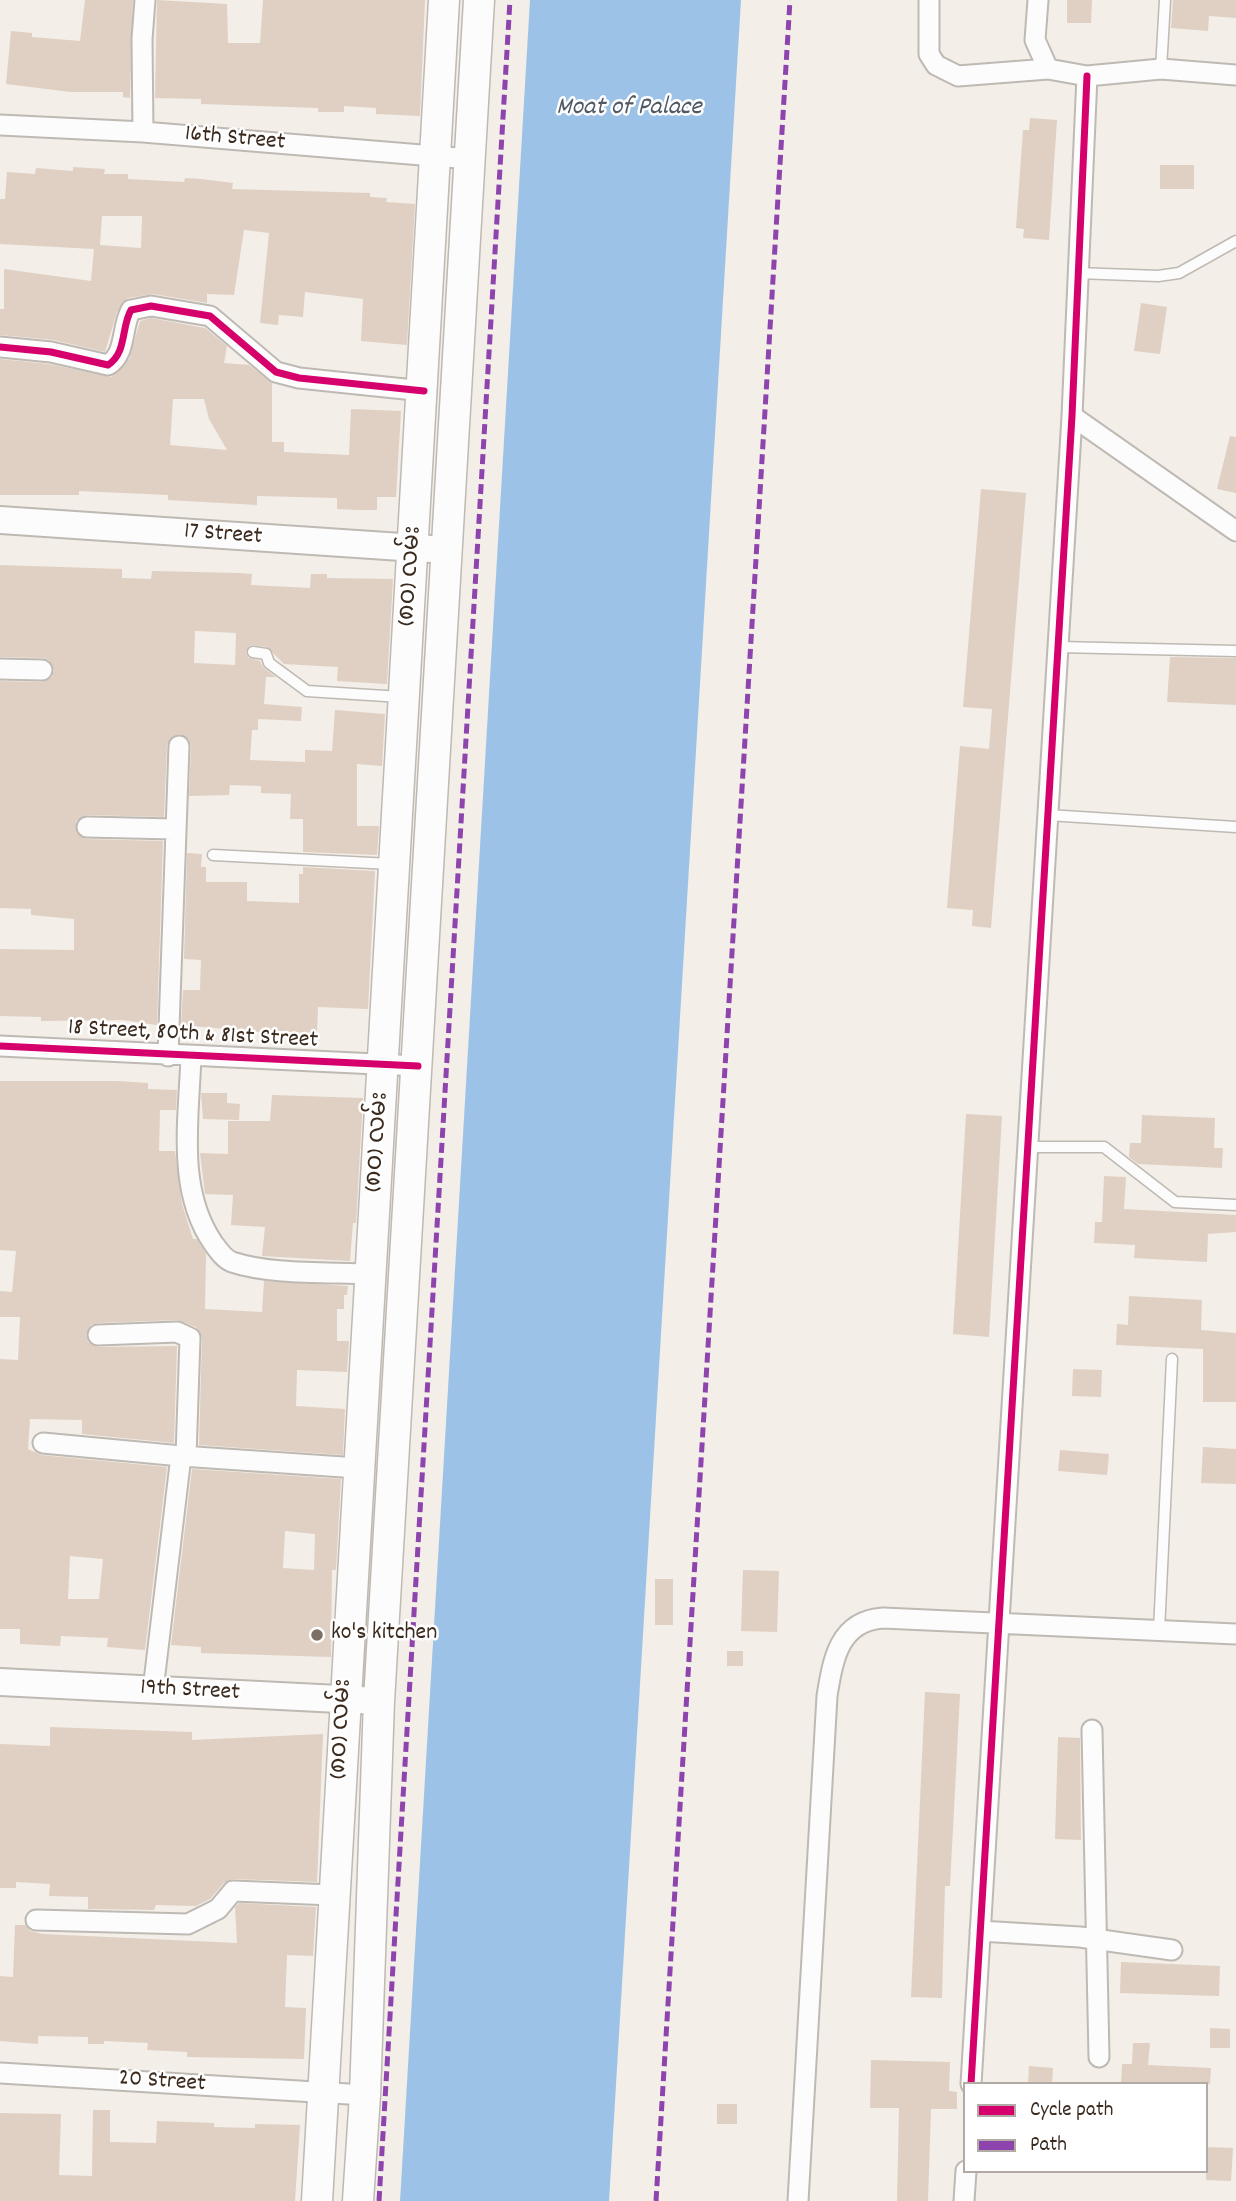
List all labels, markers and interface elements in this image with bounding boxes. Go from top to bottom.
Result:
water label: Moat of Palace [556,93,702,125]
street label: 16th Street [184,121,286,159]
street label: 17 Street [183,519,263,553]
street label: (၈၀) လမ်း [394,525,430,627]
street label: 18 Street, 80th & 81st Street [67,1015,319,1057]
street label: (၈၀) လမ်း [361,1091,397,1193]
place label: ko's kitchen [331,1621,437,1649]
marker: ko's kitchen [309,1627,325,1643]
street label: 19th Street [139,1675,241,1709]
street label: (၈၀) လမ်း [326,1678,360,1780]
street label: 20 Street [117,2066,207,2100]
legend [963,2082,1208,2173]
text: Cycle path [1030,2096,1113,2126]
text: Path [1030,2131,1067,2161]

